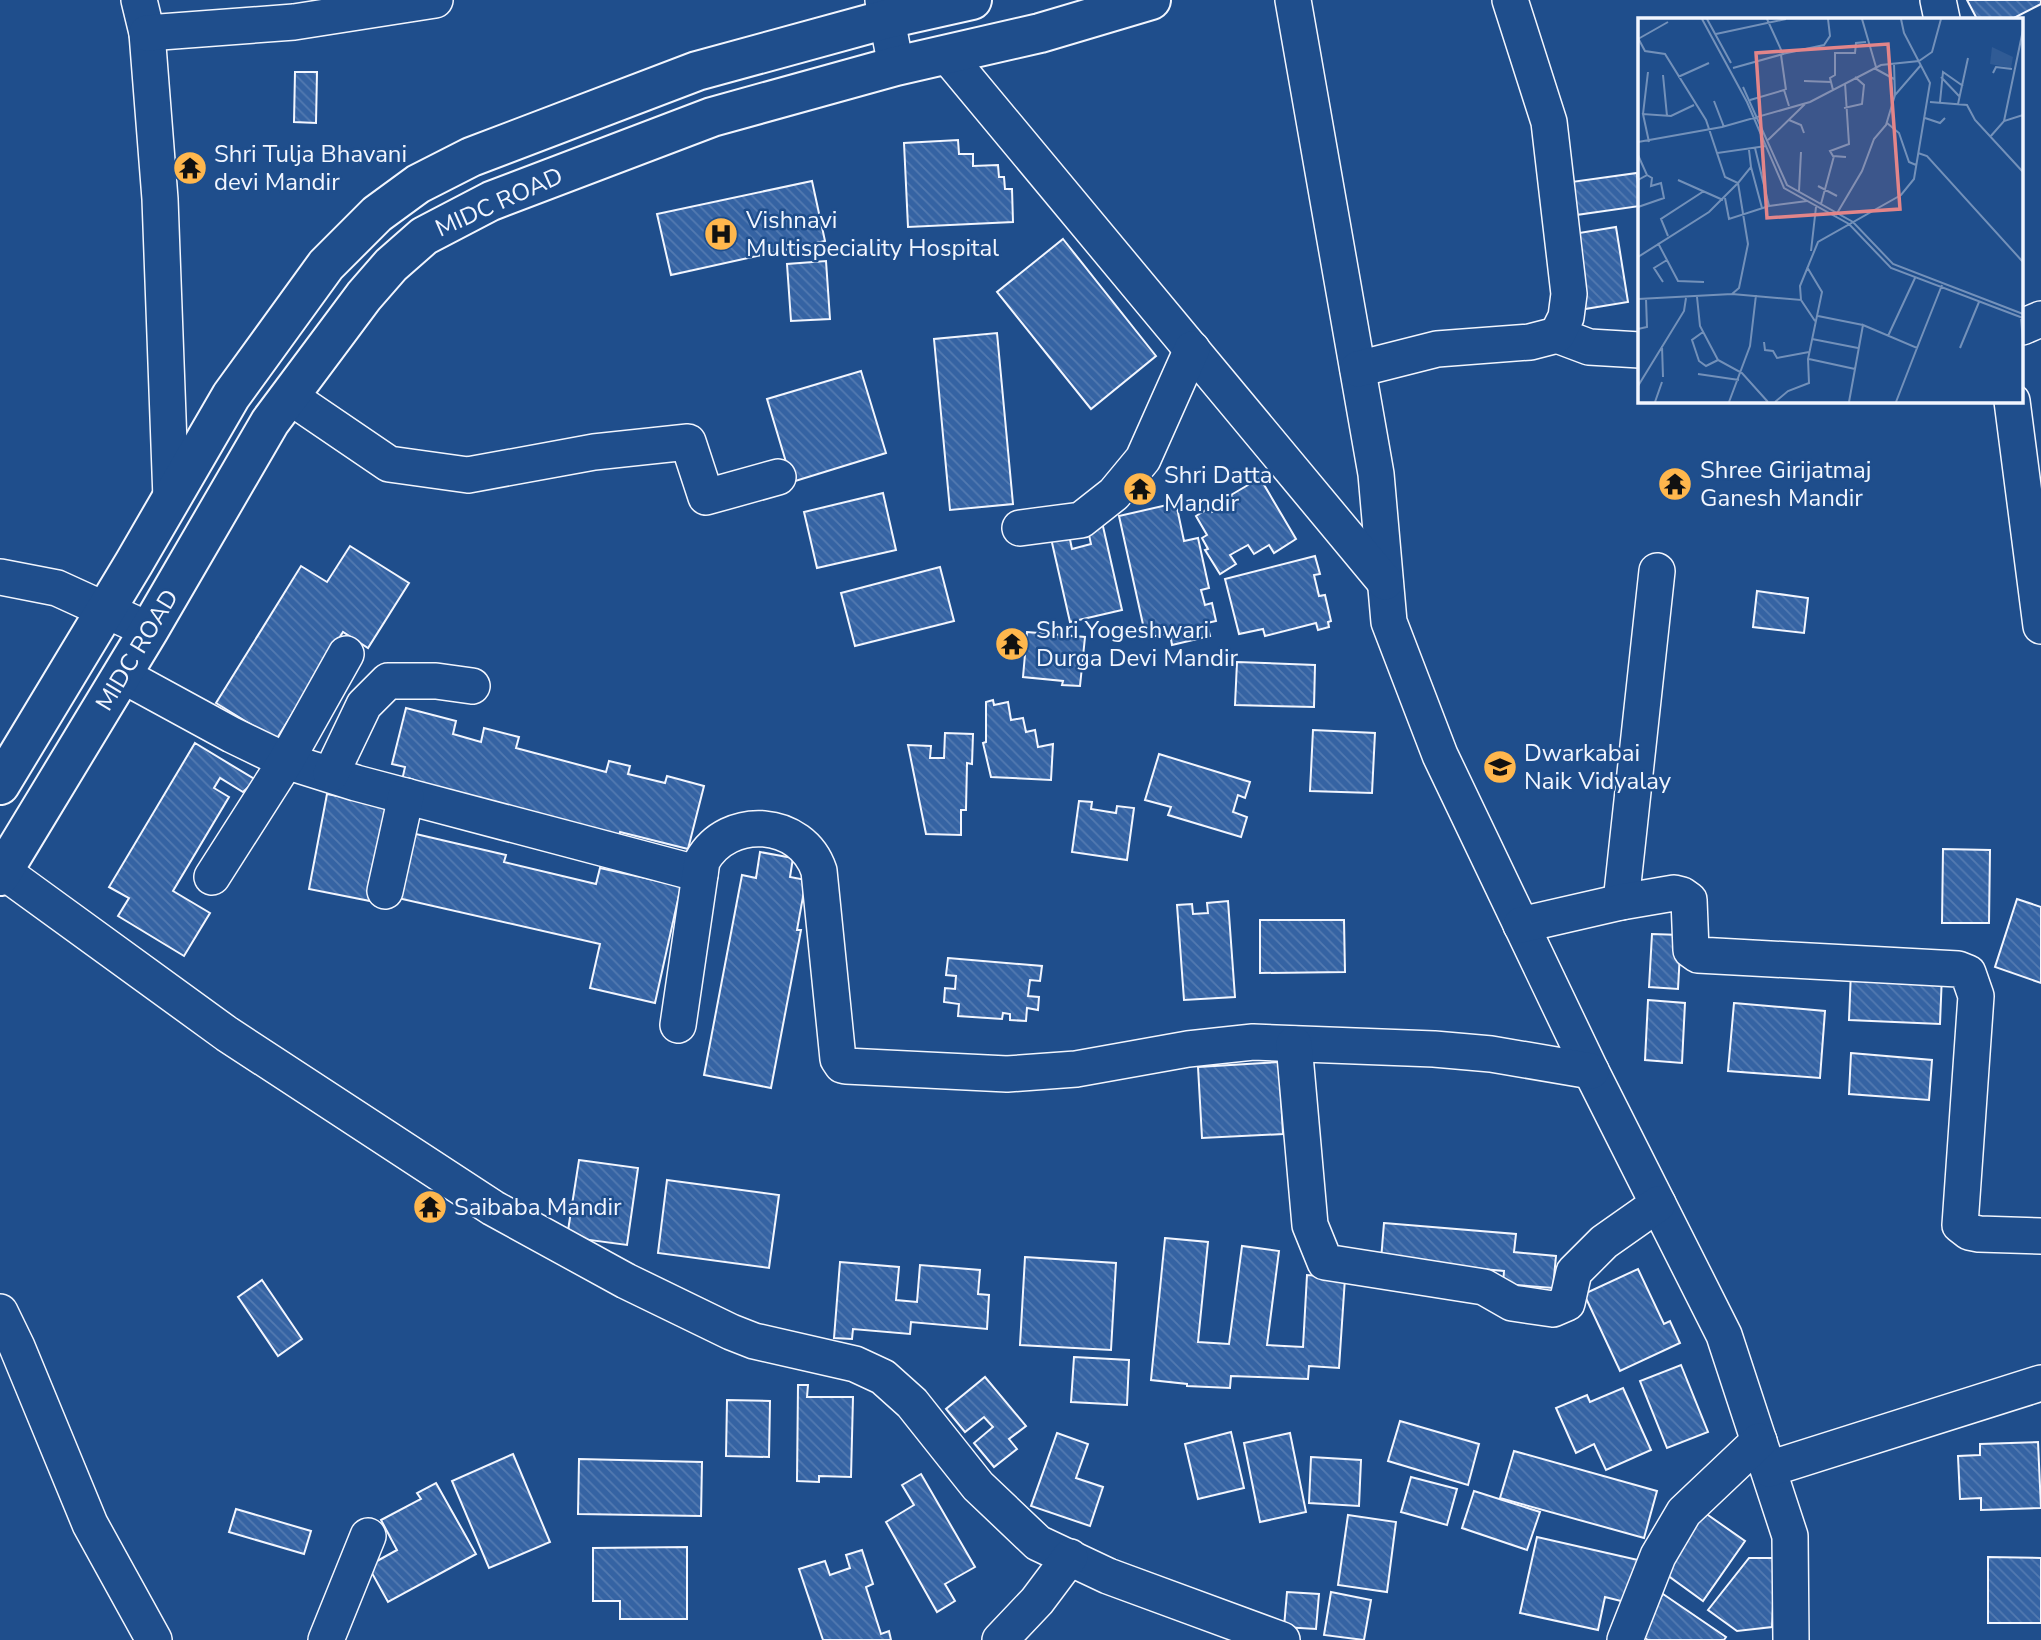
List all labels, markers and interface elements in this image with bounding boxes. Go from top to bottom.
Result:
inset map [1638,18,2024,402]
place label: Shri Tulja Bhavani devi Mandir [214,138,407,198]
temple icon: Shri Tulja Bhavani devi Mandir [171,149,209,187]
street label: MIDC ROAD [430,160,568,244]
place label: Vishnavi Multispeciality Hospital [745,204,999,264]
hospital icon: Vishnavi Multispeciality Hospital [702,215,740,253]
place label: Shree Girijatmaj Ganesh Mandir [1700,454,1871,514]
place label: Shri Datta Mandir [1164,459,1272,519]
temple icon: Shree Girijatmaj Ganesh Mandir [1656,465,1694,503]
temple icon: Shri Datta Mandir [1121,470,1159,508]
street label: MIDC ROAD [88,583,186,717]
place label: Shri Yogeshwari Durga Devi Mandir [1036,614,1239,674]
temple icon: Shri Yogeshwari Durga Devi Mandir [993,625,1031,663]
place label: Dwarkabai Naik Vidyalay [1524,737,1672,797]
school or university icon: Dwarkabai Naik Vidyalay [1481,748,1519,786]
temple icon: Saibaba Mandir [411,1188,449,1226]
place label: Saibaba Mandir [454,1191,622,1223]

